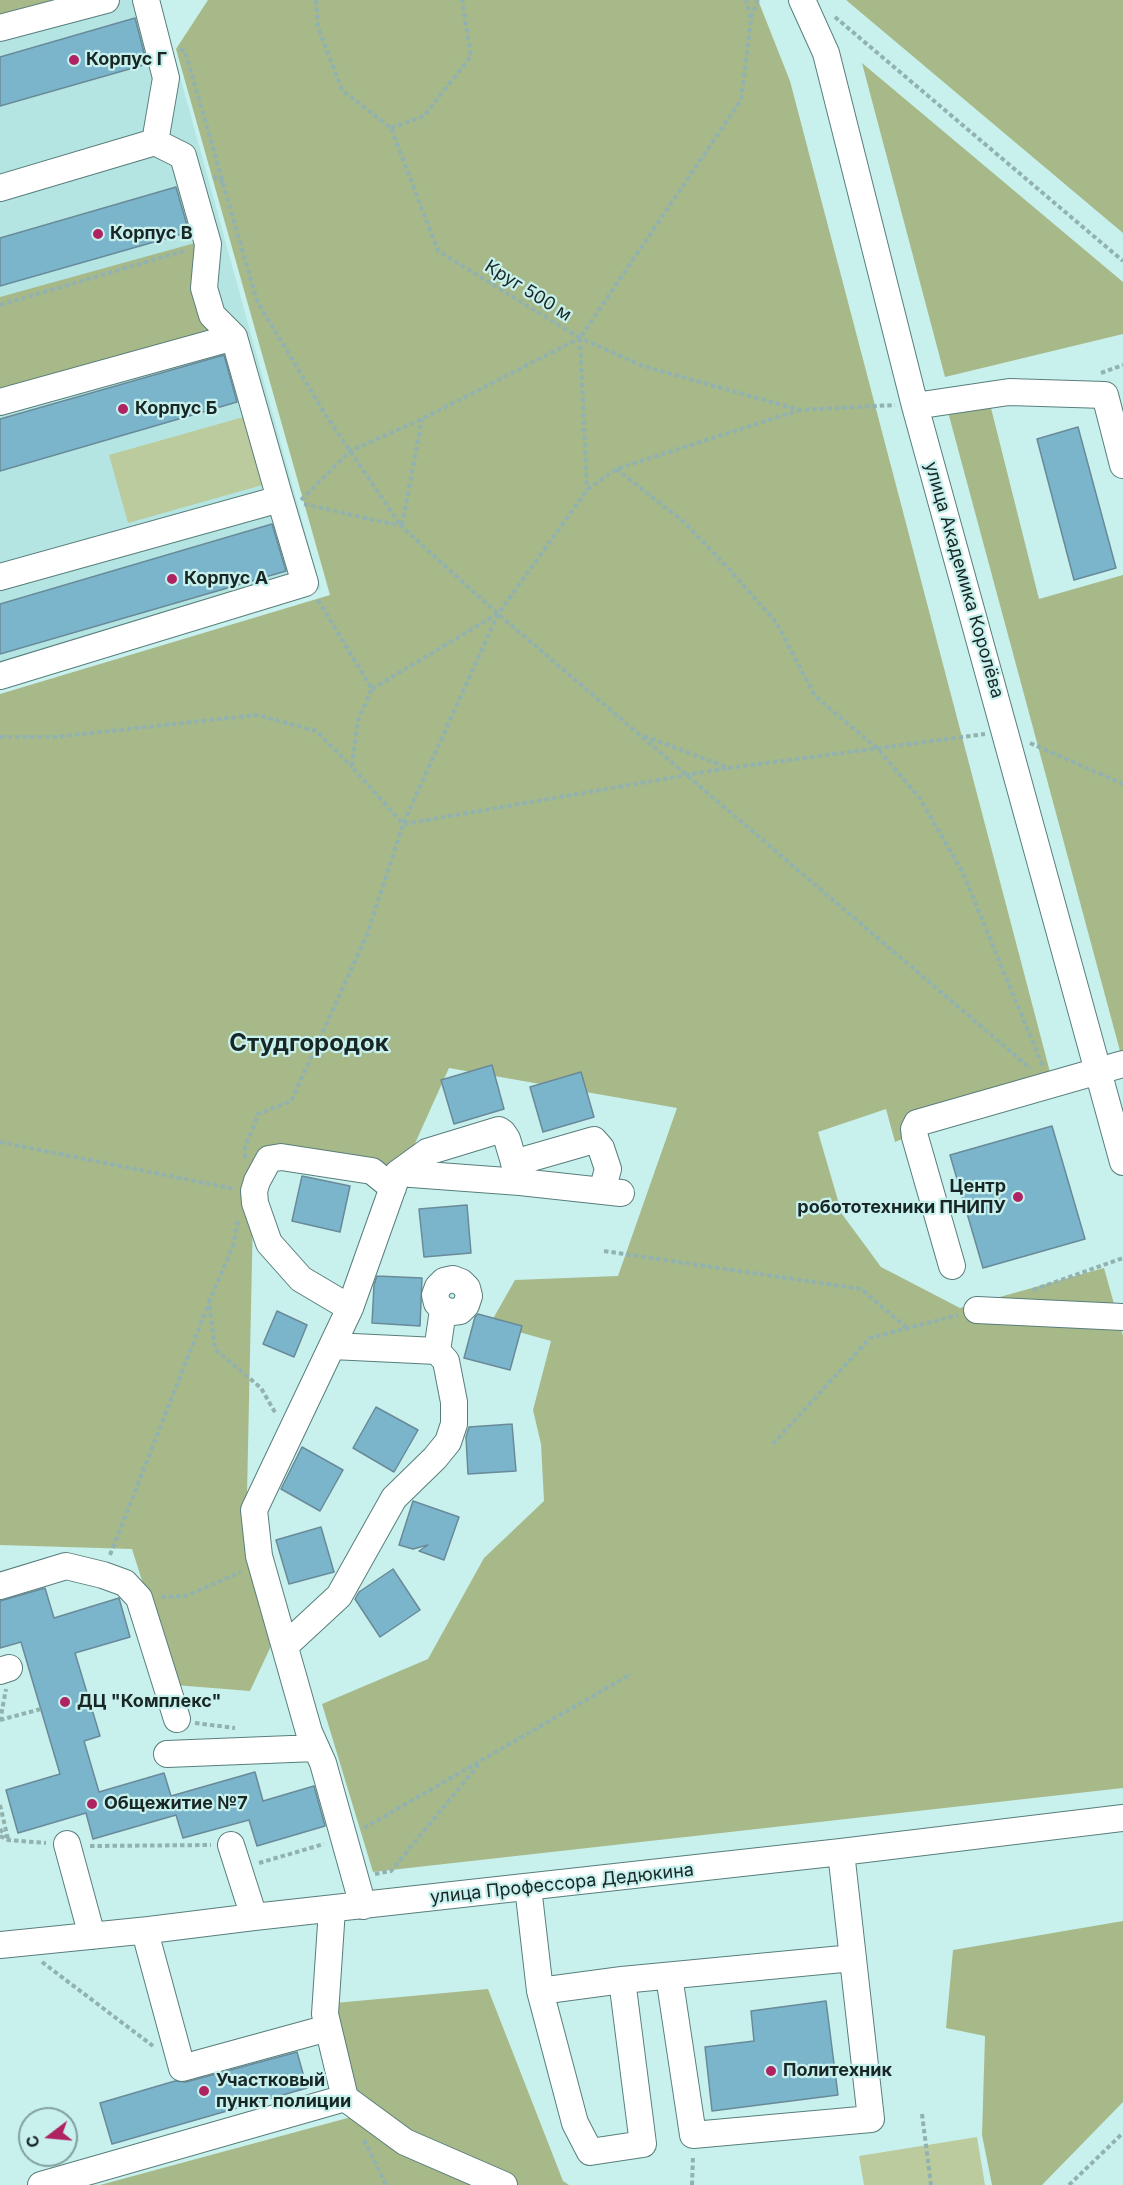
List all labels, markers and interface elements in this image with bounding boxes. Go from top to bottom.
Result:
place label: Корпус Г [86,49,167,71]
marker: Корпус Г [67,53,81,67]
place label: Корпус В [110,223,193,245]
marker: Корпус В [91,227,105,241]
street label: Круг 500 м [481,256,575,326]
place label: Корпус Б [135,398,217,420]
marker: Корпус Б [116,402,130,416]
street label: улица Академика Королёва [920,459,1008,701]
place label: Корпус А [184,568,268,590]
marker: Корпус А [165,572,179,586]
district label: Студгородок [229,1030,389,1058]
place label: Центр робототехники ПНИПУ [797,1176,1006,1218]
marker: Центр робототехники ПНИПУ [1011,1190,1025,1204]
place label: ДЦ "Комплекс" [77,1691,221,1713]
marker: ДЦ "Комплекс" [58,1695,72,1709]
place label: Общежитие №7 [104,1793,248,1815]
marker: Общежитие №7 [85,1797,99,1811]
street label: улица Профессора Дедюкина [429,1859,695,1909]
place label: Политехник [783,2060,892,2082]
marker: Политехник [764,2064,778,2078]
place label: Участковый пункт полиции [216,2070,351,2112]
marker: Участковый пункт полиции [197,2084,211,2098]
north arrow [18,2107,78,2167]
text: С [21,2133,44,2150]

